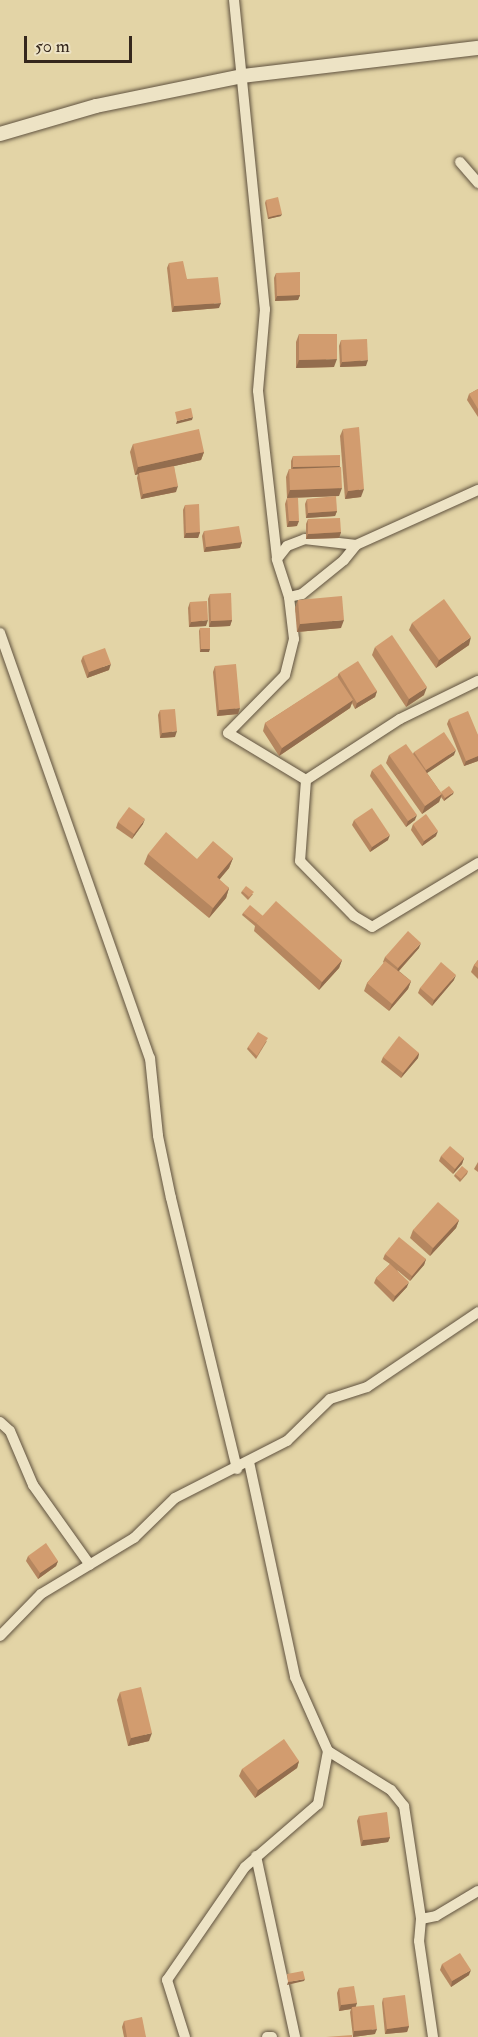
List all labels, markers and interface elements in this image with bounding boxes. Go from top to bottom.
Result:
scale bar [27,24,135,62]
text: 50 m [35,35,70,58]

